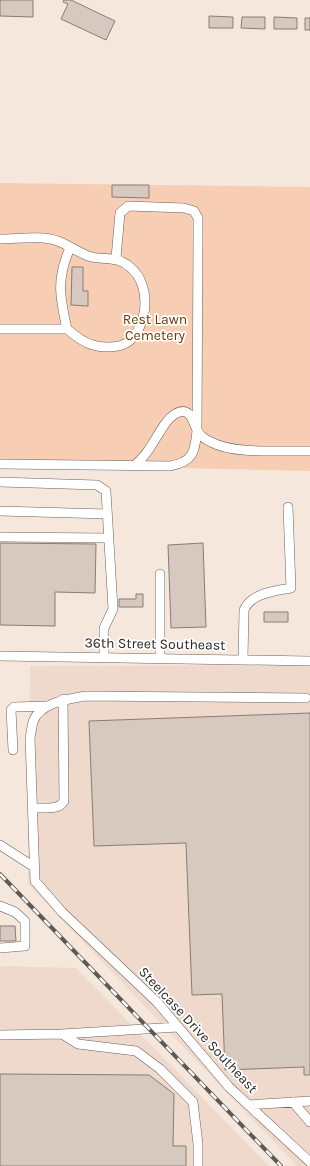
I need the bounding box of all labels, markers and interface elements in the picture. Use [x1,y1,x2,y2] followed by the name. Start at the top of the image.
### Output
[123,311,187,344] park label: Rest Lawn Cemetery
[84,634,226,654] street label: 36th Street Southeast
[135,963,261,1097] street label: Steelcase Drive Southeast

